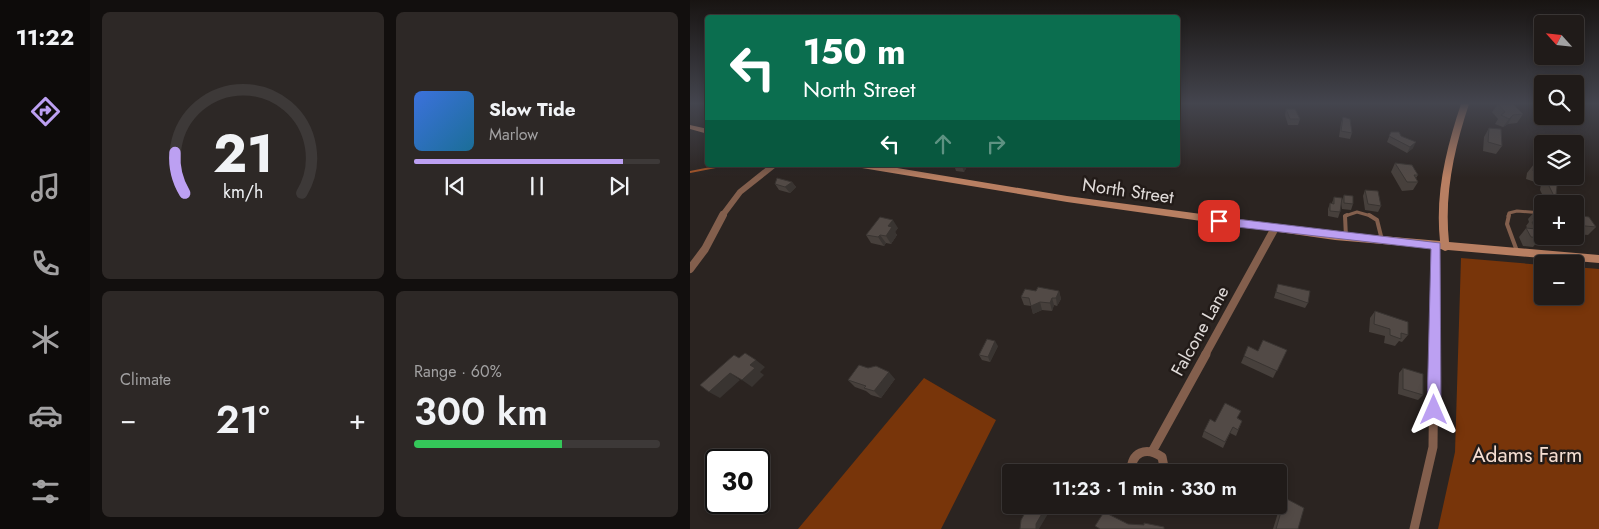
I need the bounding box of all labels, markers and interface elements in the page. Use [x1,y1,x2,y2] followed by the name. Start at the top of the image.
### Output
[1534,15,1584,65] north arrow
[1534,15,1584,305] map controls
[16,21,74,53] text: 11:22
[803,27,906,77] text: 150 m
[720,35,785,100] icon: left
[803,73,916,105] text: North Street
[1534,75,1584,125] button: search
[28,94,63,129] icon: directions
[489,96,576,123] text: Slow Tide
[213,116,273,192] text: 21
[489,123,538,146] text: Marlow
[876,130,904,158] icon: left
[929,130,957,158] icon: ahead
[982,130,1010,158] icon: right
[1534,135,1584,185] button: layers
[28,170,63,205] icon: music
[441,172,469,200] icon: previous
[523,172,551,200] icon: pause
[605,172,633,200] icon: next
[1081,172,1176,210] street label: North Street
[223,179,263,205] text: km/h
[1534,195,1584,245] button: +
[1198,200,1240,242] pin
[1205,207,1233,235] icon: arrive
[28,246,63,281] icon: phone
[1534,255,1584,305] button: −
[1165,281,1235,381] street label: Falcone Lane
[28,322,63,357] icon: climate
[414,360,502,383] text: Range · 60%
[120,368,171,391] text: Climate
[1407,383,1459,435] position arrow
[414,384,548,439] text: 300 km
[216,392,269,447] text: 21°
[28,398,63,433] icon: car
[120,399,137,440] text: −
[349,399,366,440] text: +
[1472,440,1582,470] park label: Adams Farm
[705,449,770,514] speed limit sign: 30
[28,474,63,509] icon: filters
[1052,475,1237,502] text: 11:23 · 1 min · 330 m

